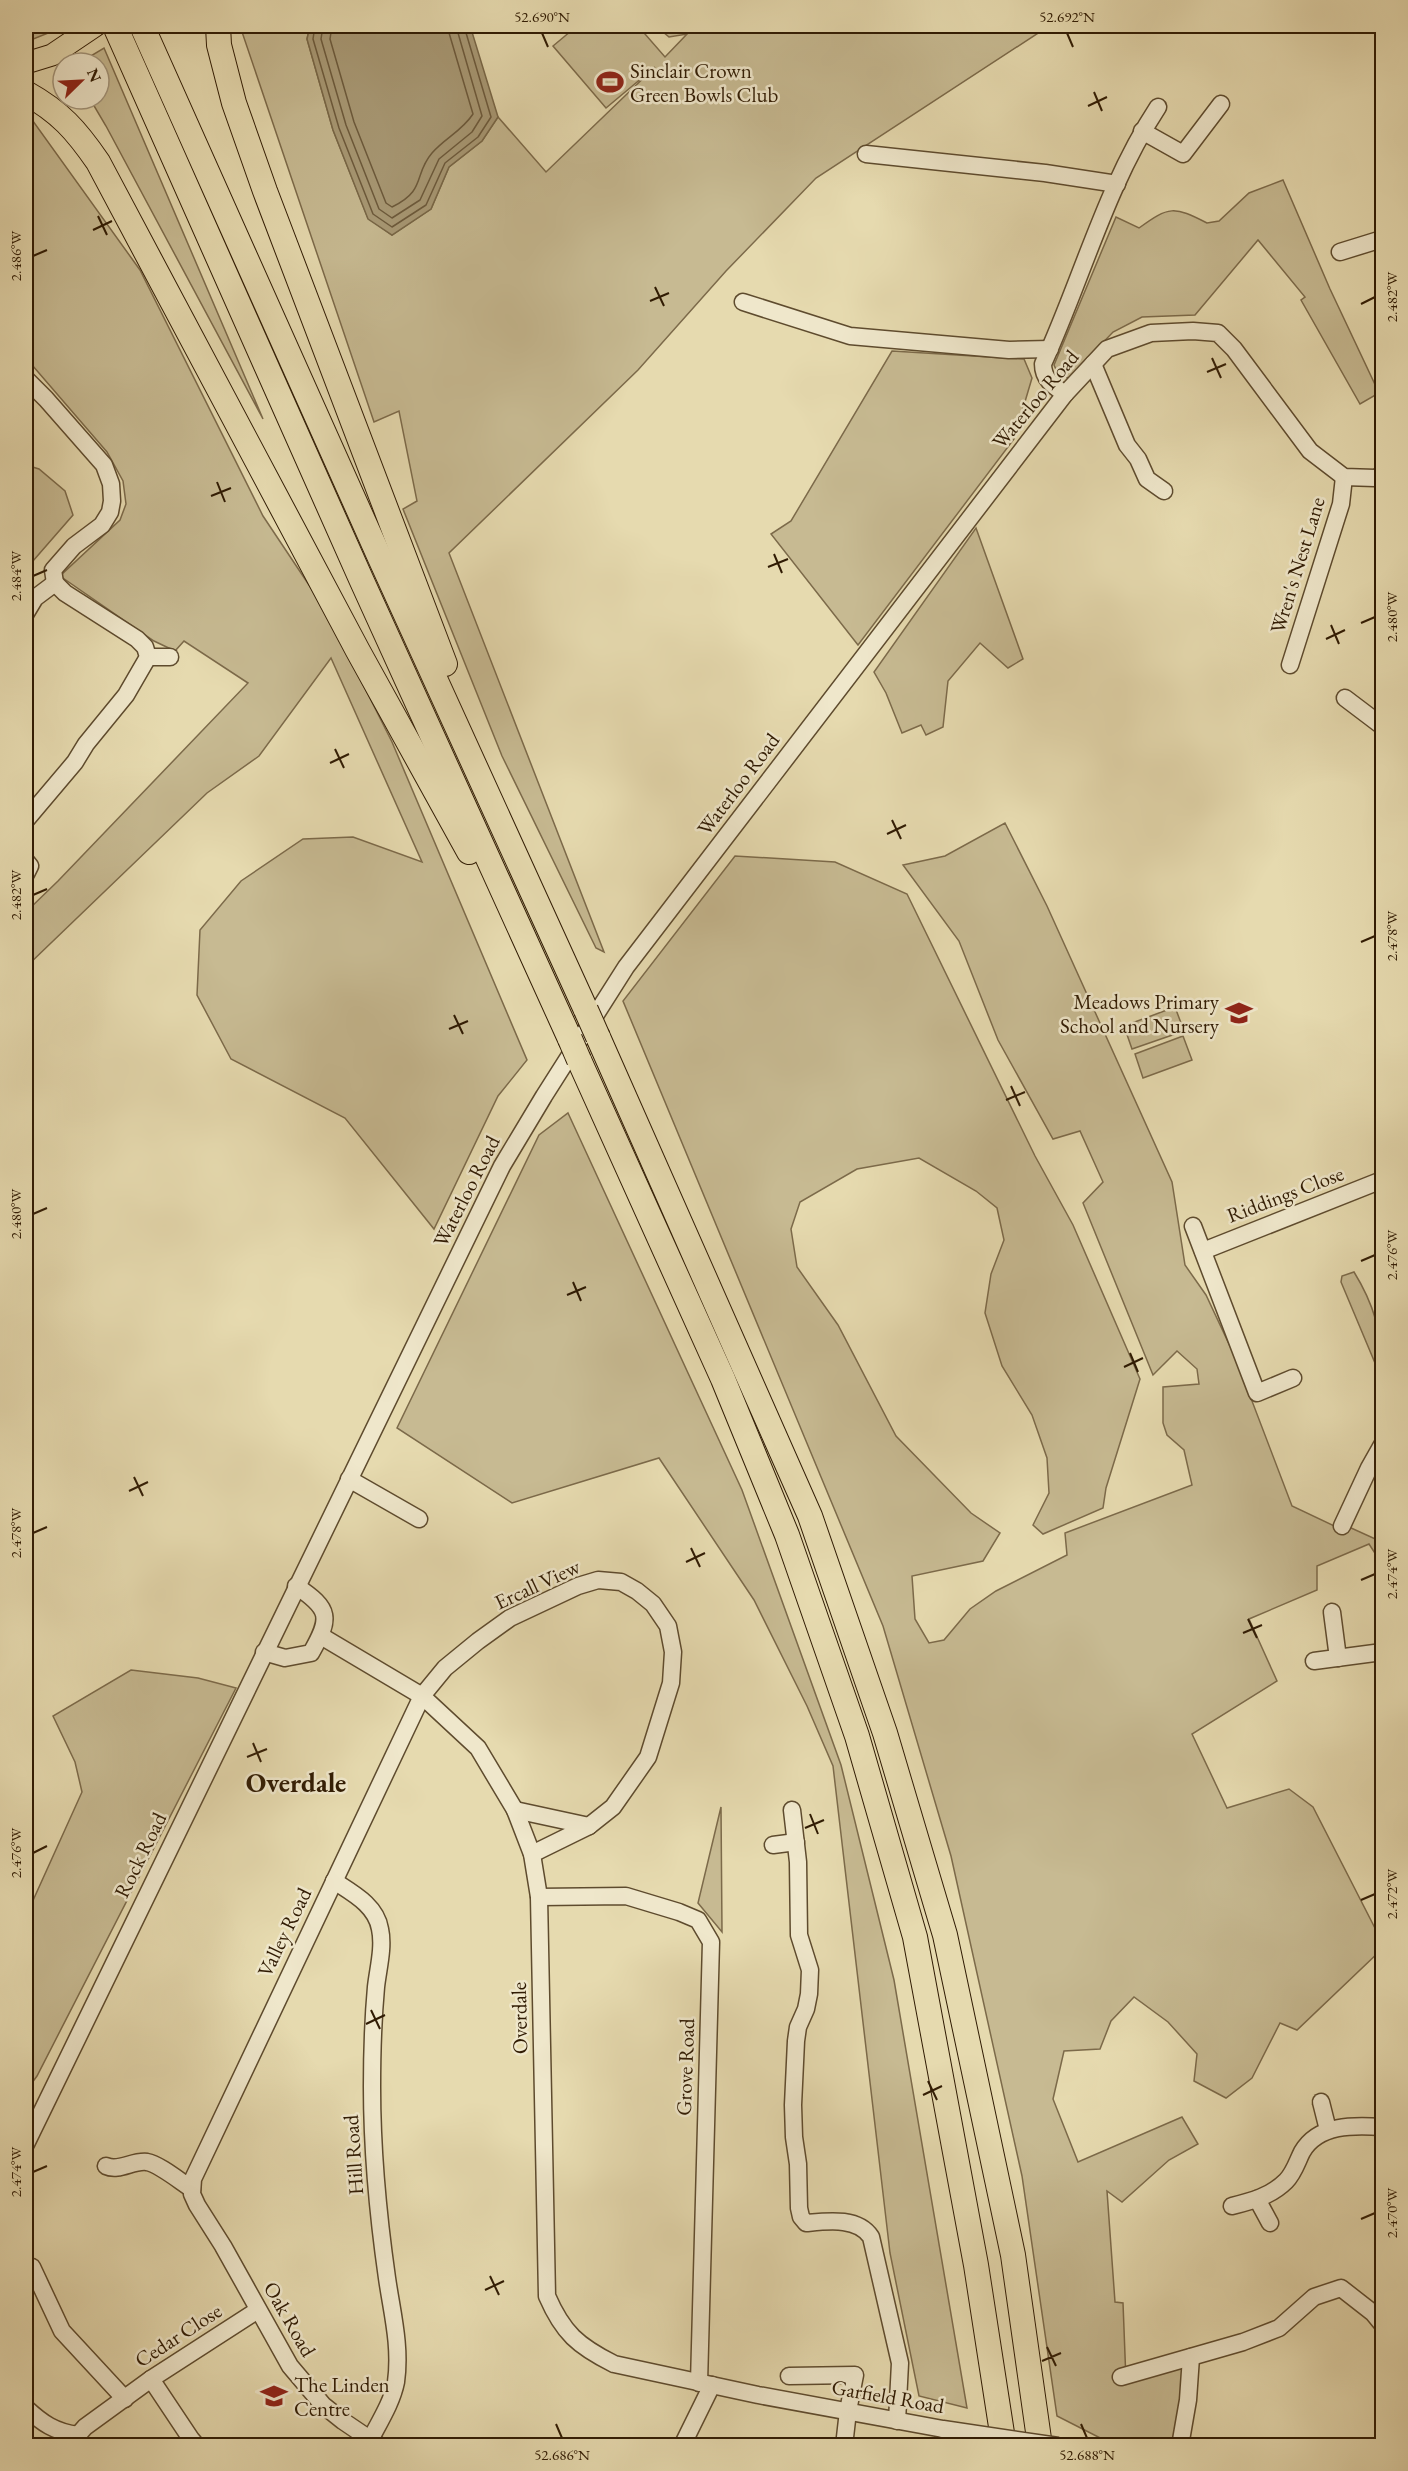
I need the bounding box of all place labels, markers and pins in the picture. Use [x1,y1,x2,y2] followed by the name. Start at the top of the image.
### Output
[630,57,779,108] place label: Sinclair Crown Green Bowls Club
[595,67,625,97] sports icon: Sinclair Crown Green Bowls Club
[1060,988,1220,1039] place label: Meadows Primary School and Nursery
[1224,998,1254,1028] school or university icon: Meadows Primary School and Nursery
[294,2371,390,2422] place label: The Linden Centre
[259,2381,289,2411] school or university icon: The Linden Centre

